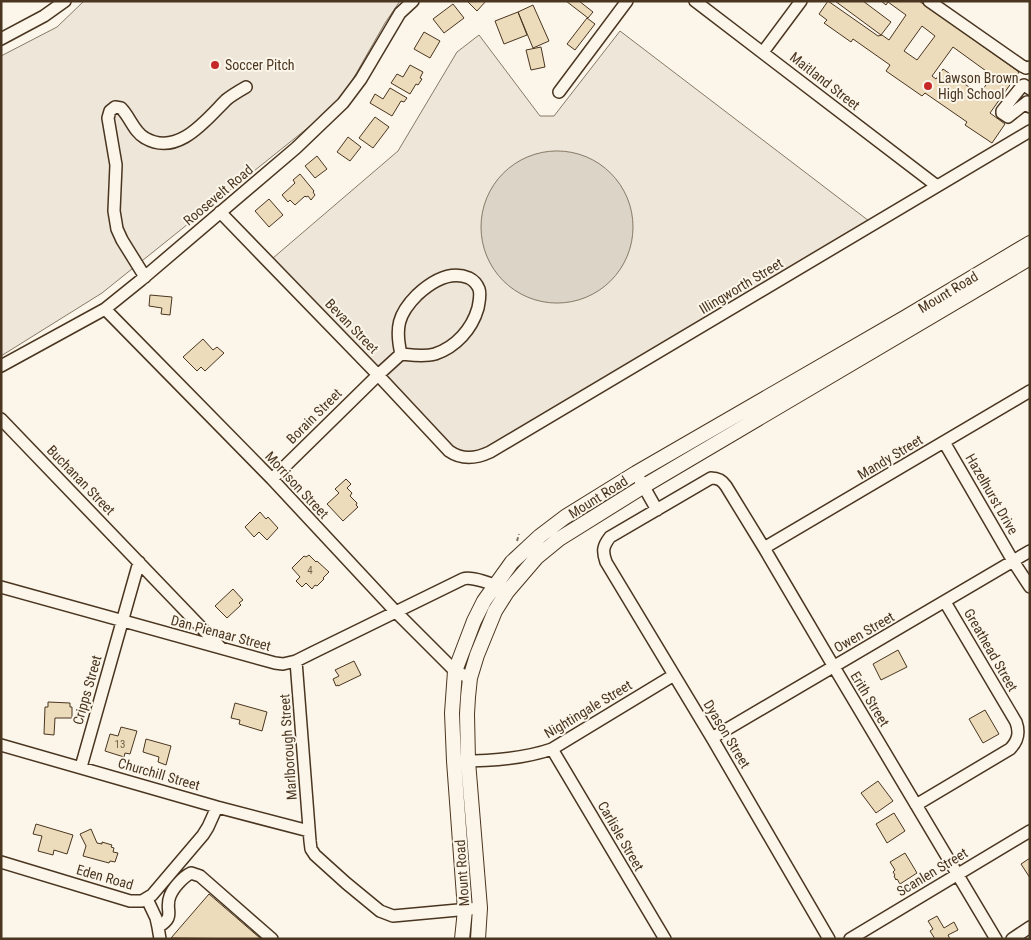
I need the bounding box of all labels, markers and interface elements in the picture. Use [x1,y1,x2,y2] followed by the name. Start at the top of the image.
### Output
[787,49,863,113] street label: Maitland Street
[225,57,295,73] place label: Soccer Pitch
[209,59,221,71] marker: Soccer Pitch
[938,70,1019,102] place label: Lawson Brown High School
[922,80,934,92] marker: Lawson Brown High School
[180,161,256,229] street label: Roosevelt Road
[696,255,786,317] street label: Illingworth Street
[915,268,981,316] street label: Mount Road
[322,295,382,357] street label: Bevan Street
[283,385,345,447] street label: Borain Street
[855,431,925,483] street label: Mandy Street
[44,442,118,518] street label: Buchanan Street
[262,448,332,522] street label: Morrison Street
[962,451,1022,538] street label: Hazelhurst Drive
[566,473,630,521] street label: Mount Road
[307,564,313,577] house number: 4
[961,606,1021,694] street label: Greathead Street
[831,608,897,656] street label: Owen Street
[169,612,273,654] street label: Dan Pienaar Street
[69,653,105,727] street label: Cripps Street
[847,669,893,729] street label: Erith Street
[541,677,635,741] street label: Nightingale Street
[276,693,300,801] street label: Marlborough Street
[700,697,754,771] street label: Dyason Street
[115,738,125,751] house number: 13
[116,755,202,793] street label: Churchill Street
[595,798,647,874] street label: Carlisle Street
[452,839,472,907] street label: Mount Road
[894,845,970,899] street label: Scanlen Street
[75,861,135,893] street label: Eden Road

